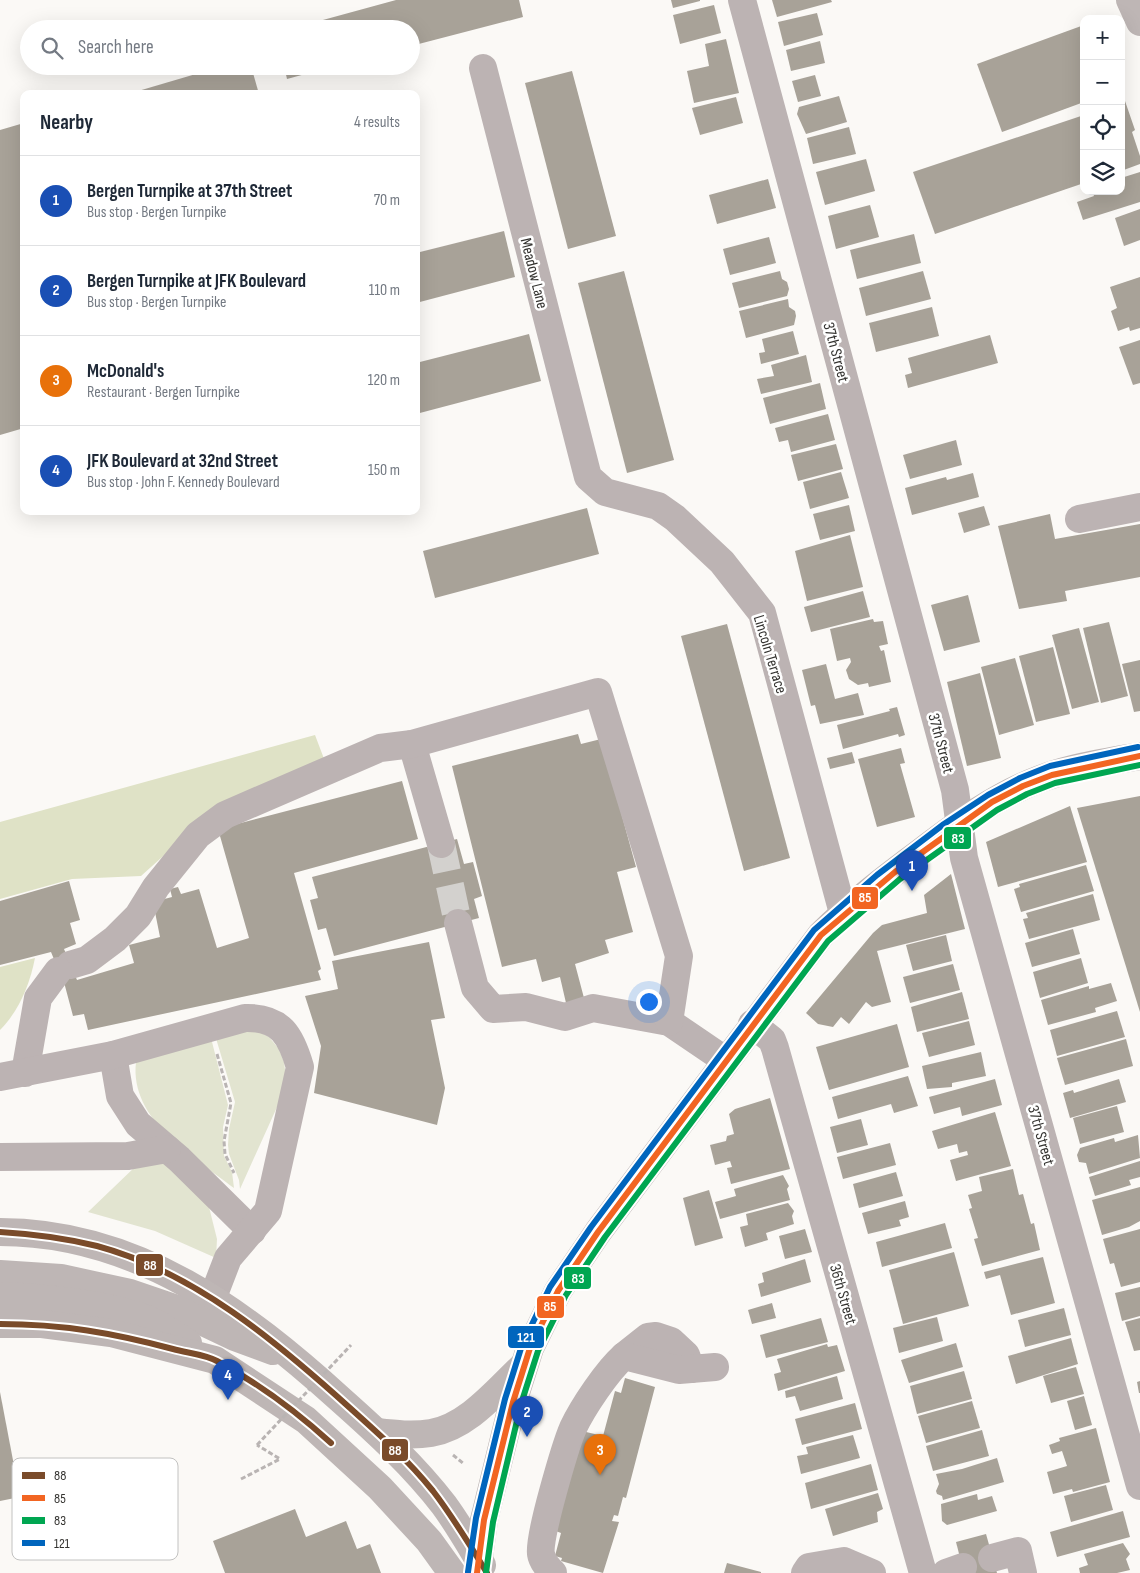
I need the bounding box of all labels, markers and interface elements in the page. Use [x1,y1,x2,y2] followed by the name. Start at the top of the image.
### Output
[1080,15,1125,195] map controls
[1080,15,1125,60] button: +
[20,20,420,75] search box
[38,34,66,62] icon: search
[78,36,154,59] text: Search here
[1080,60,1125,105] button: −
[1080,105,1125,150] button: locate
[40,110,93,135] text: Nearby
[354,113,400,132] text: 4 results
[1080,150,1125,195] button: layers
[87,180,292,203] text: Bergen Turnpike at 37th Street
[53,191,59,210] text: 1
[374,191,400,210] text: 70 m
[87,203,226,222] text: Bus stop · Bergen Turnpike
[516,236,551,311] street label: Meadow Lane
[87,270,306,293] text: Bergen Turnpike at JFK Boulevard
[52,281,60,300] text: 2
[369,281,400,300] text: 110 m
[87,293,226,312] text: Bus stop · Bergen Turnpike
[818,320,853,385] street label: 37th Street
[87,360,164,383] text: McDonald's
[52,371,60,390] text: 3
[368,371,400,390] text: 120 m
[87,383,240,402] text: Restaurant · Bergen Turnpike
[87,450,278,473] text: JFK Boulevard at 32nd Street
[52,461,60,480] text: 4
[368,461,400,480] text: 150 m
[87,473,280,492] text: Bus stop · John F. Kennedy Boulevard
[749,613,790,696] street label: Lincoln Terrace
[923,711,958,776] street label: 37th Street
[943,826,972,850] line badge: 83
[952,830,964,847] text: 83
[896,850,928,891] pin: 1
[851,886,879,910] line badge: 85
[859,889,871,906] text: 85
[636,989,662,1015] your location
[1023,1103,1058,1168] street label: 37th Street
[135,1253,164,1277] line badge: 88
[143,1257,157,1274] text: 88
[825,1262,860,1327] street label: 36th Street
[563,1266,592,1290] line badge: 83
[572,1270,584,1287] text: 83
[536,1295,565,1319] line badge: 85
[544,1298,556,1315] text: 85
[507,1325,545,1349] line badge: 121
[517,1329,535,1346] text: 121
[212,1359,244,1400] pin: 4
[511,1396,543,1437] pin: 2
[584,1434,616,1475] pin: 3
[381,1438,409,1462] line badge: 88
[388,1442,402,1459] text: 88
[12,1458,178,1560] legend
[54,1467,66,1484] text: 88
[54,1490,66,1507] text: 85
[54,1512,66,1529] text: 83
[54,1535,70,1552] text: 121

